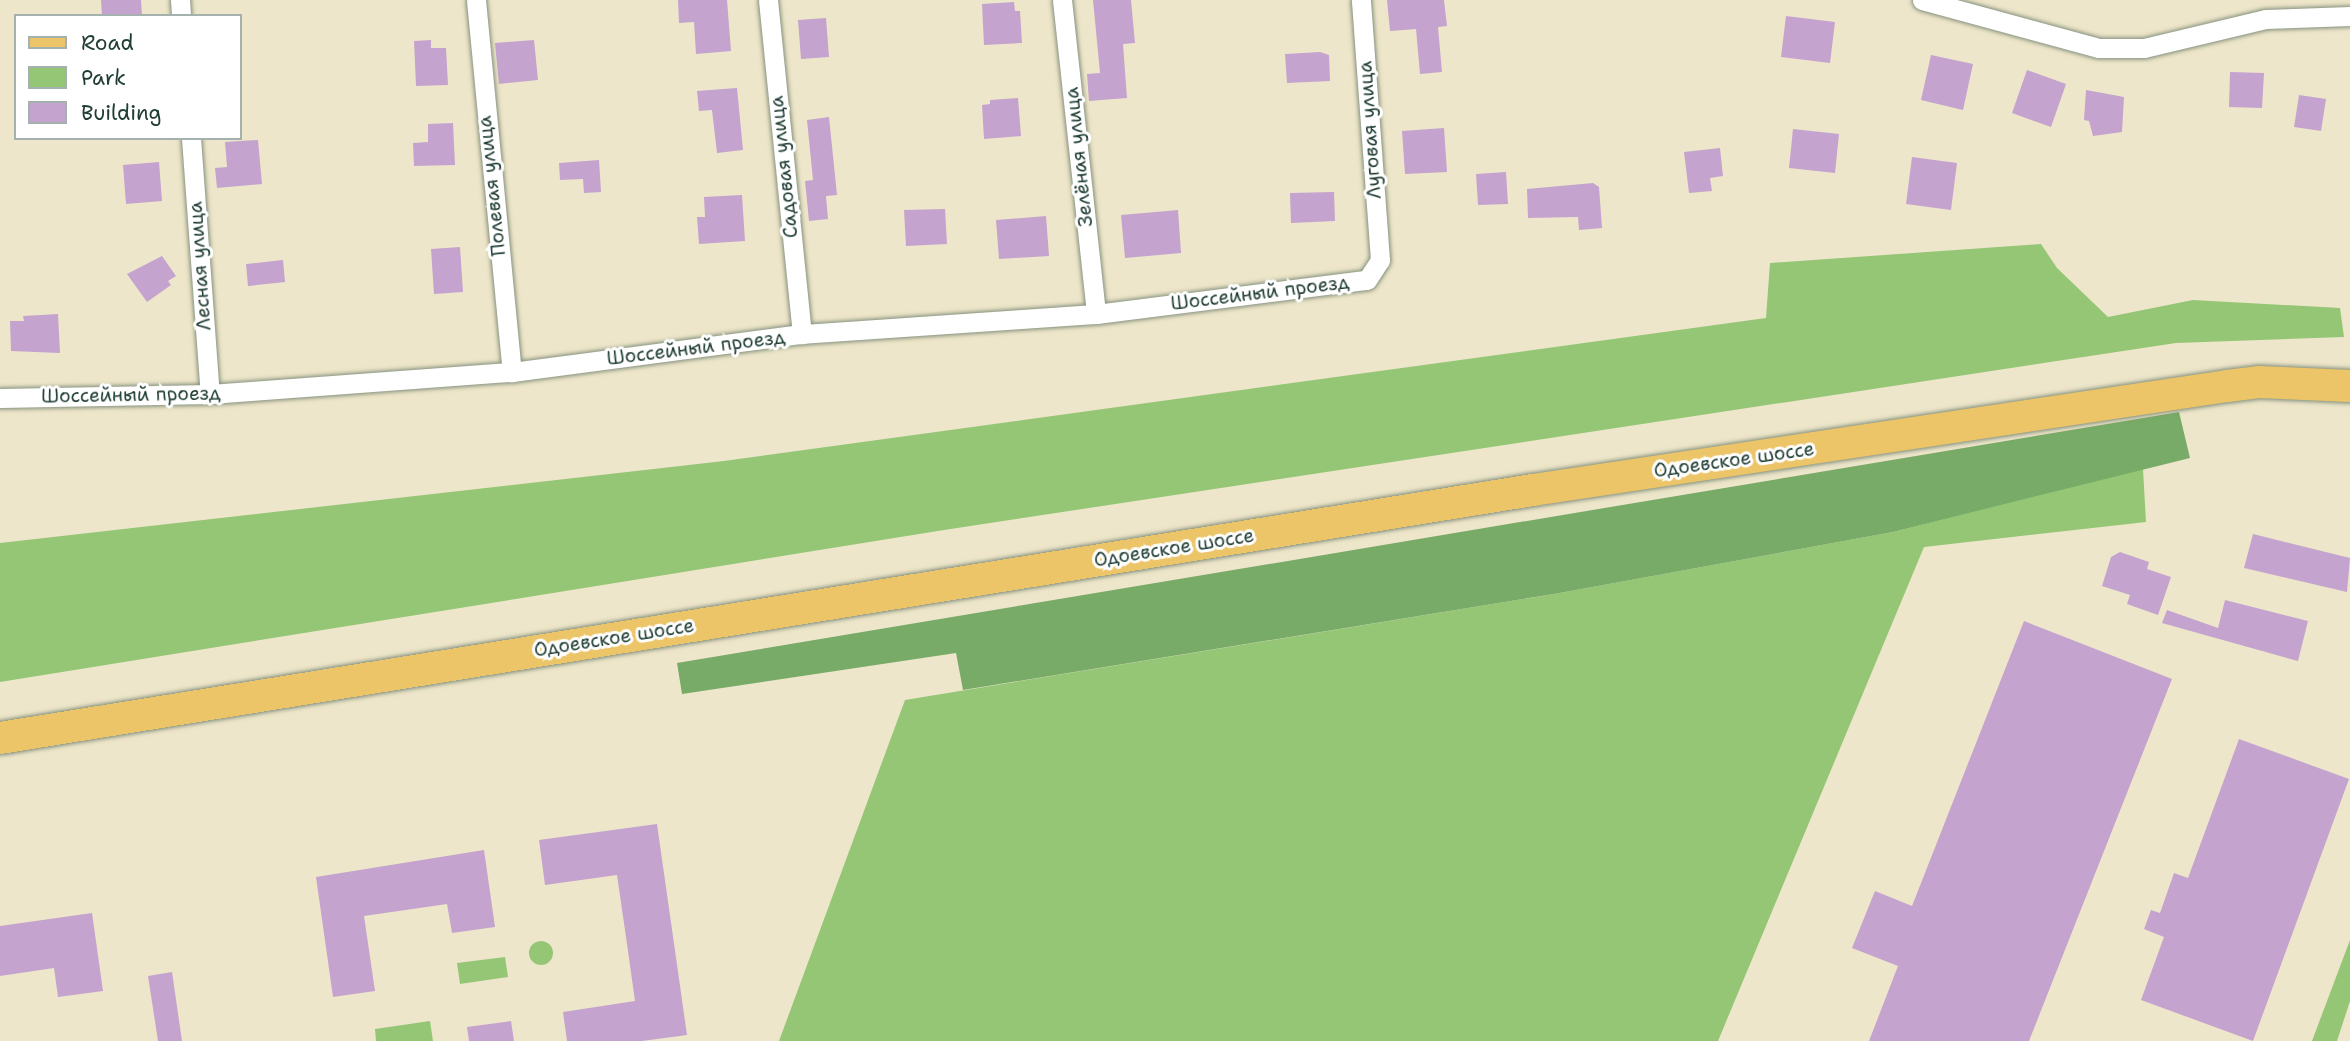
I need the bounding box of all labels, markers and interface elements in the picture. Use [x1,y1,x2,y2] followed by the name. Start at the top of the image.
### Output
[14,14,242,140] legend
[81,29,134,57] text: Road
[1354,60,1386,200] street label: Луговая улица
[81,64,126,92] text: Park
[1060,86,1098,228] street label: Зелёная улица
[765,95,803,239] street label: Садовая улица
[81,99,161,127] text: Building
[473,115,511,257] street label: Полевая улица
[184,201,216,331] street label: Лесная улица
[1169,271,1351,315] street label: Шоссейный проезд
[605,326,787,370] street label: Шоссейный проезд
[41,382,221,408] street label: Шоссейный проезд
[1652,437,1816,483] street label: Одоевское шоссе
[1092,524,1256,572] street label: Одоевское шоссе
[532,614,696,662] street label: Одоевское шоссе

